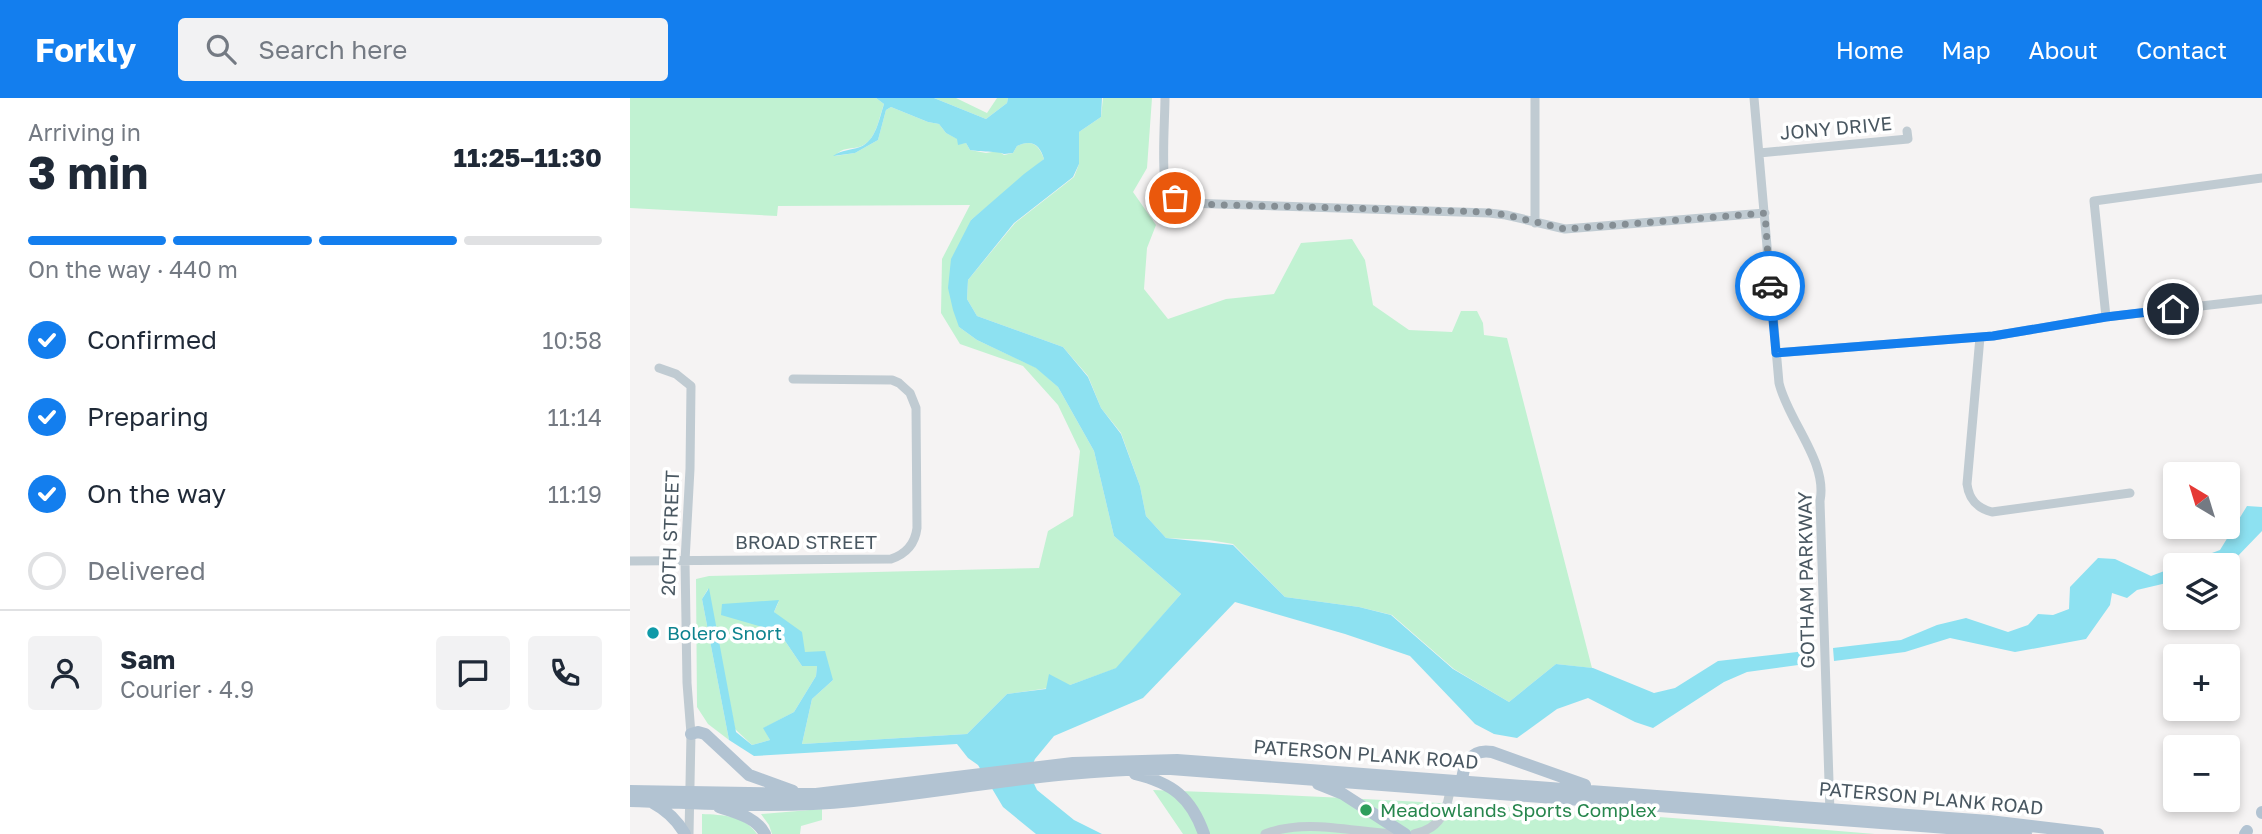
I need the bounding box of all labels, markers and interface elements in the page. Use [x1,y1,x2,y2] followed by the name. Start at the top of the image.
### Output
[178,18,668,81] search box
[35,30,136,69] text: Forkly
[202,30,240,68] icon: search
[258,34,407,65] text: Search here
[1836,35,1904,64] text: Home
[1942,35,1991,64] text: Map
[2029,35,2098,64] text: About
[2136,35,2227,64] text: Contact
[1779,111,1893,144] street label: JONY DRIVE
[28,118,141,146] text: Arriving in
[454,142,602,173] text: 11:25–11:30
[28,144,148,199] text: 3 min
[1145,168,1205,228] pin
[1156,179,1194,217] icon: bag
[1735,251,1805,321] courier
[28,255,238,283] text: On the way · 440 m
[1751,267,1789,305] icon: car
[2143,279,2203,339] pin
[2154,290,2192,328] icon: home
[28,321,66,359] icon: check
[87,324,217,355] text: Confirmed
[542,326,602,354] text: 10:58
[28,398,66,436] icon: check
[87,401,209,432] text: Preparing
[548,403,602,431] text: 11:14
[2163,462,2240,539] north arrow
[2163,462,2240,812] map controls
[656,470,683,596] street label: 20TH STREET
[28,475,66,513] icon: check
[87,478,226,509] text: On the way
[548,480,602,508] text: 11:19
[1792,491,1819,669] street label: GOTHAM PARKWAY
[735,530,877,553] street label: BROAD STREET
[2163,553,2240,630] button: layers
[87,555,206,586] text: Delivered
[667,621,782,644] place label: Bolero Snort
[645,625,661,641] marker: Bolero Snort
[28,636,102,710] button: person
[436,636,510,710] button: chat
[528,636,602,710] button: phone
[120,644,175,675] text: Sam
[2163,644,2240,721] button: +
[120,675,254,703] text: Courier · 4.9
[1253,734,1479,773] street label: PATERSON PLANK ROAD
[2163,735,2240,812] button: −
[1818,776,2044,819] street label: PATERSON PLANK ROAD
[1380,798,1657,821] place label: Meadowlands Sports Complex
[1358,802,1374,818] marker: Meadowlands Sports Complex

